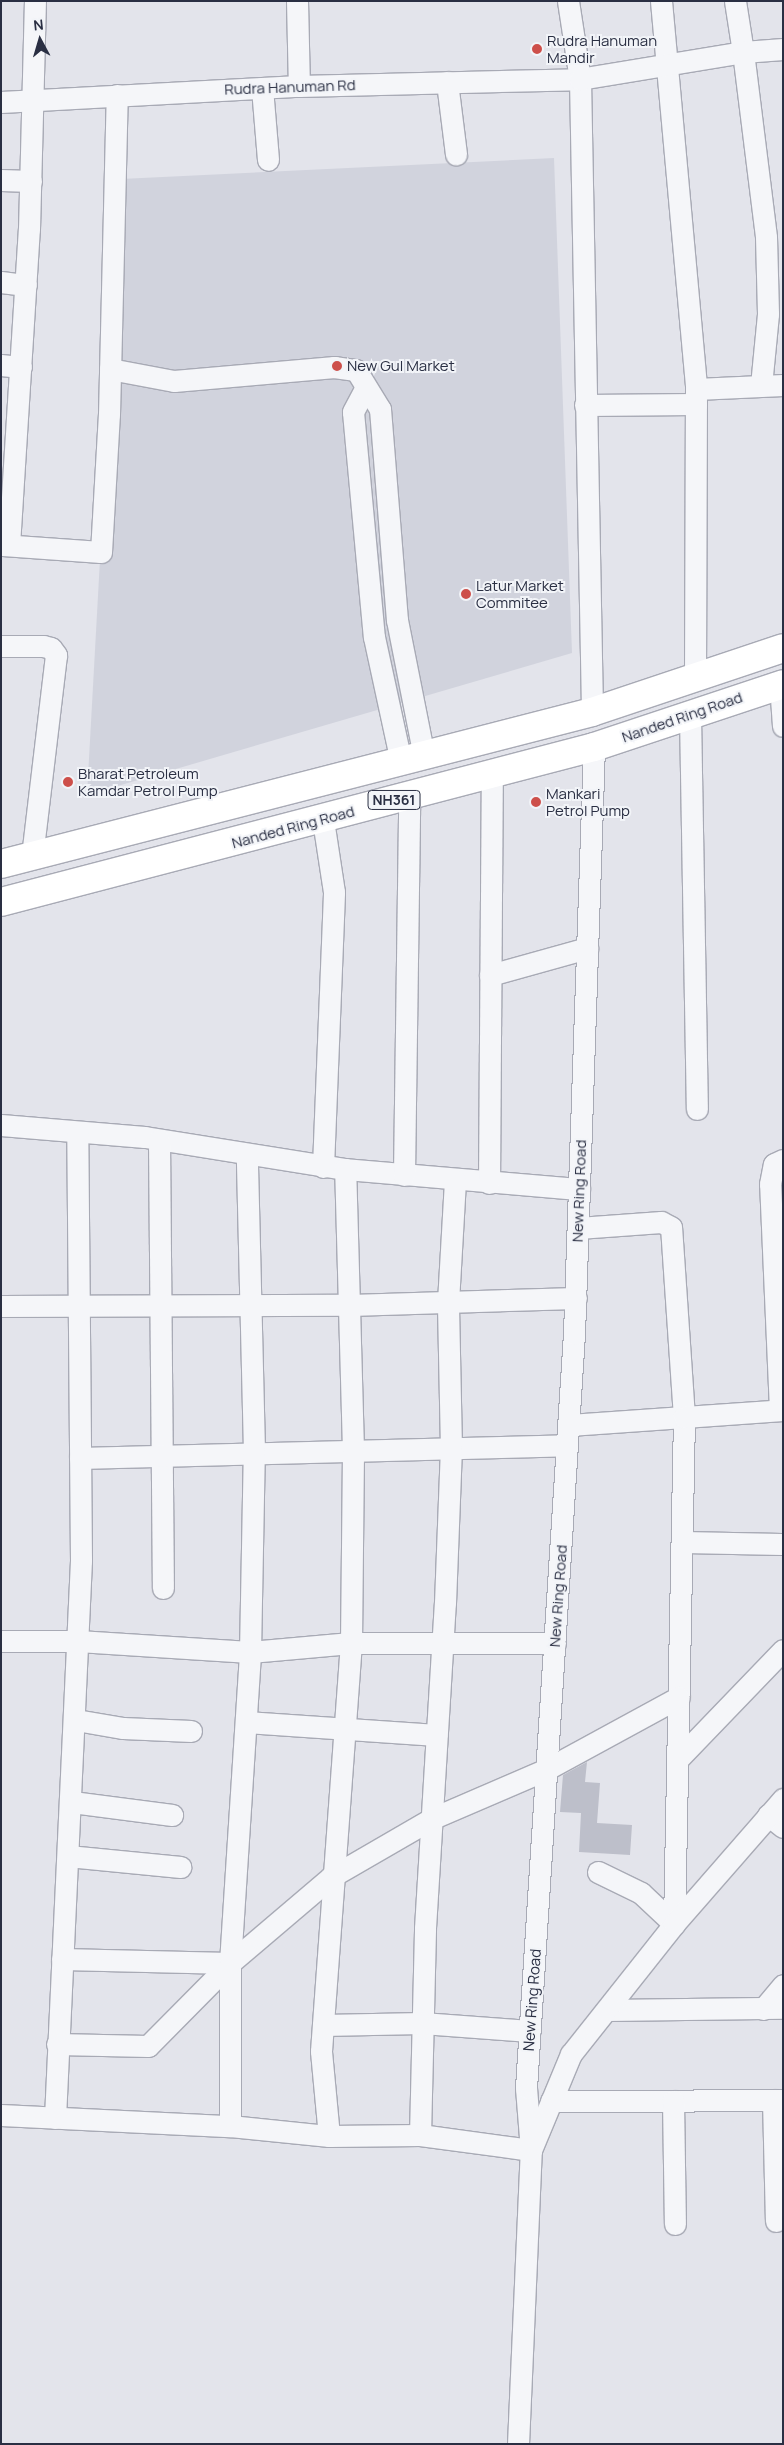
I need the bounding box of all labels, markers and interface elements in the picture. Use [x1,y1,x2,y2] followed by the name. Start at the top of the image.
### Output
[15,15,65,65] north arrow
[32,15,44,35] text: N
[547,31,657,66] place label: Rudra Hanuman Mandir
[531,43,543,55] marker: Rudra Hanuman Mandir
[224,76,356,98] street label: Rudra Hanuman Rd
[347,357,455,375] place label: New Gul Market
[331,360,343,372] marker: New Gul Market
[476,576,564,611] place label: Latur Market Commitee
[460,588,472,600] marker: Latur Market Commitee
[619,688,745,746] street label: Nanded Ring Road
[78,764,218,799] place label: Bharat Petroleum Kamdar Petrol Pump
[62,776,74,788] marker: Bharat Petroleum Kamdar Petrol Pump
[546,784,630,819] place label: Mankari Petrol Pump
[366,788,422,812] road number: NH361
[530,796,542,808] marker: Mankari Petrol Pump
[230,802,356,852] street label: Nanded Ring Road
[568,1139,590,1243] street label: New Ring Road
[545,1544,571,1648] street label: New Ring Road
[519,1948,545,2052] street label: New Ring Road

